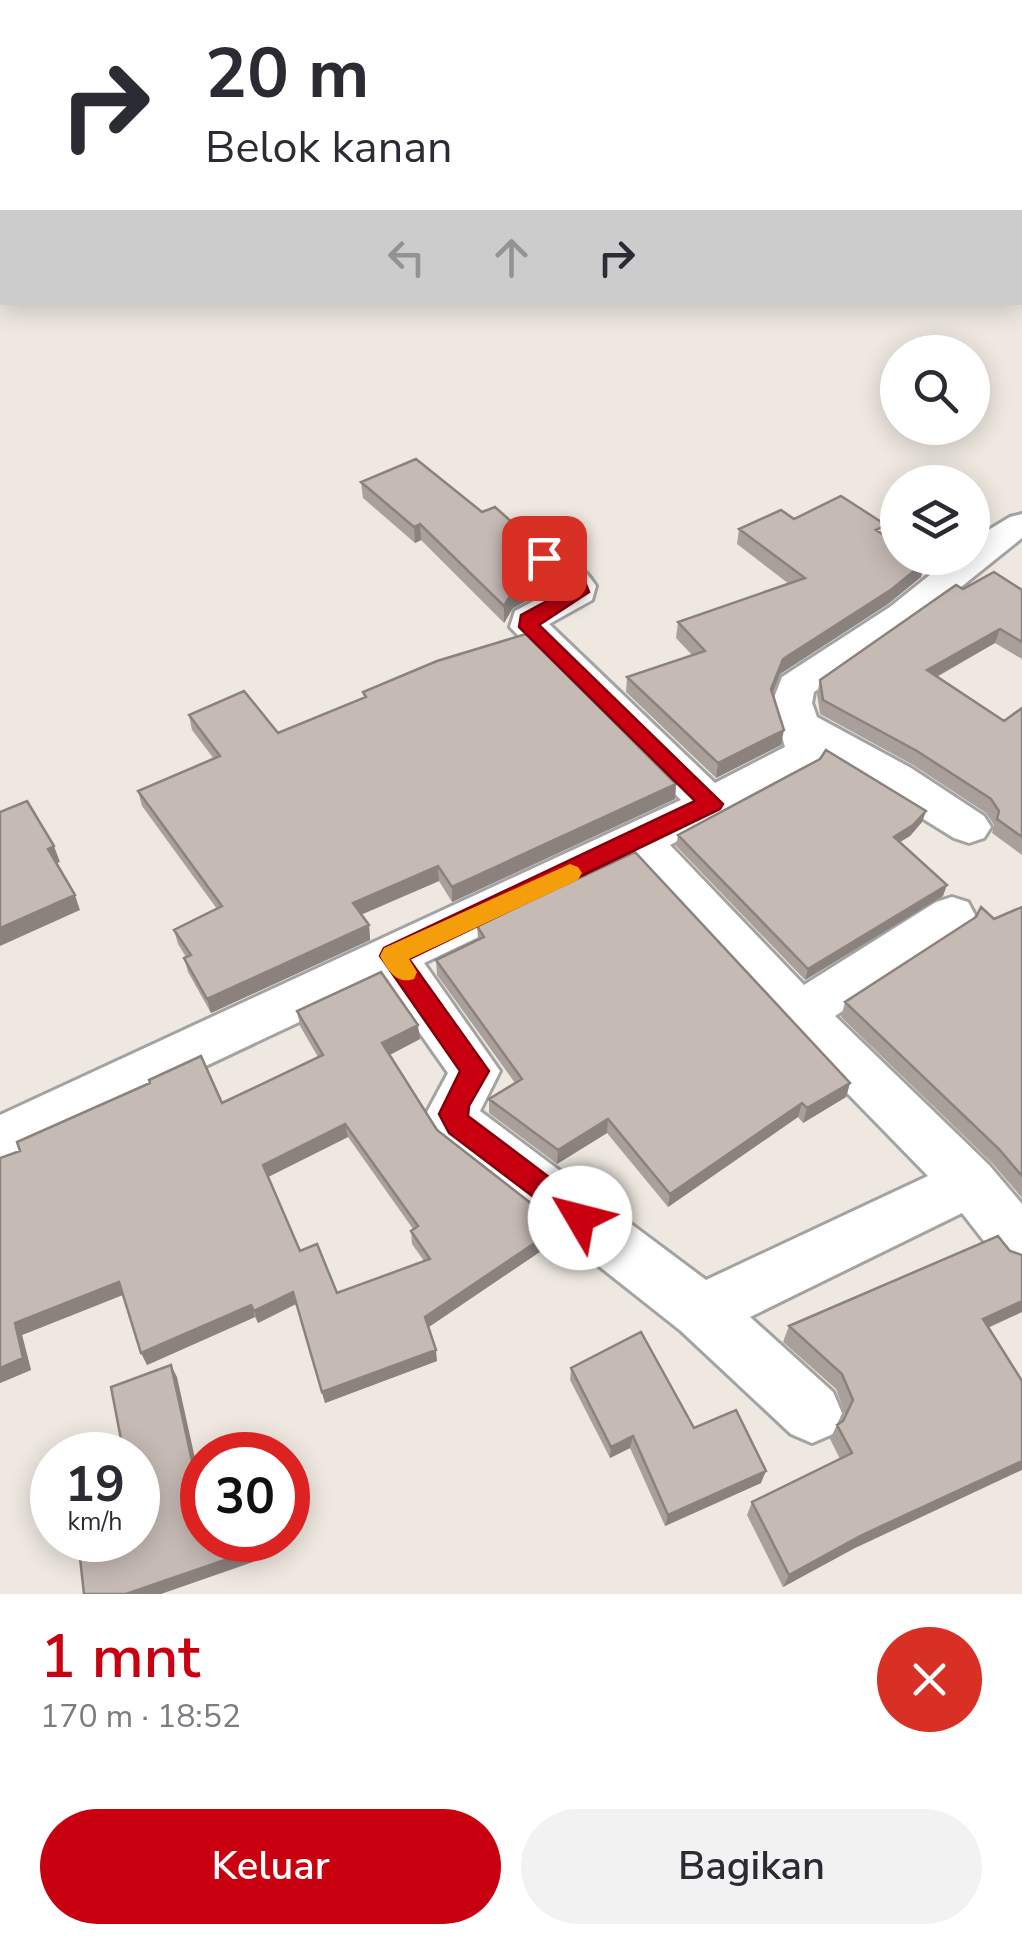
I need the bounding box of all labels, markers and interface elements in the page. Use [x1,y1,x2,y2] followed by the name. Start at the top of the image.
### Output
[205,26,369,122] text: 20 m
[40,40,170,170] icon: right
[205,117,453,178] text: Belok kanan
[379,230,434,285] icon: left
[484,230,539,285] icon: ahead
[589,230,644,285] icon: right
[880,335,990,575] map controls
[880,335,990,445] button: search
[880,465,990,575] button: layers
[502,516,587,601] pin
[517,531,572,586] icon: arrive
[528,1166,632,1270] position arrow
[180,1432,310,1562] speed limit sign: 30
[65,1450,125,1519] text: 19
[67,1505,123,1539] text: km/h
[40,1616,200,1698] text: 1 mnt
[877,1627,982,1732] button: close
[40,1695,241,1738] text: 170 m · 18:52
[40,1809,501,1924] button: Keluar
[521,1809,982,1924] button: Bagikan

